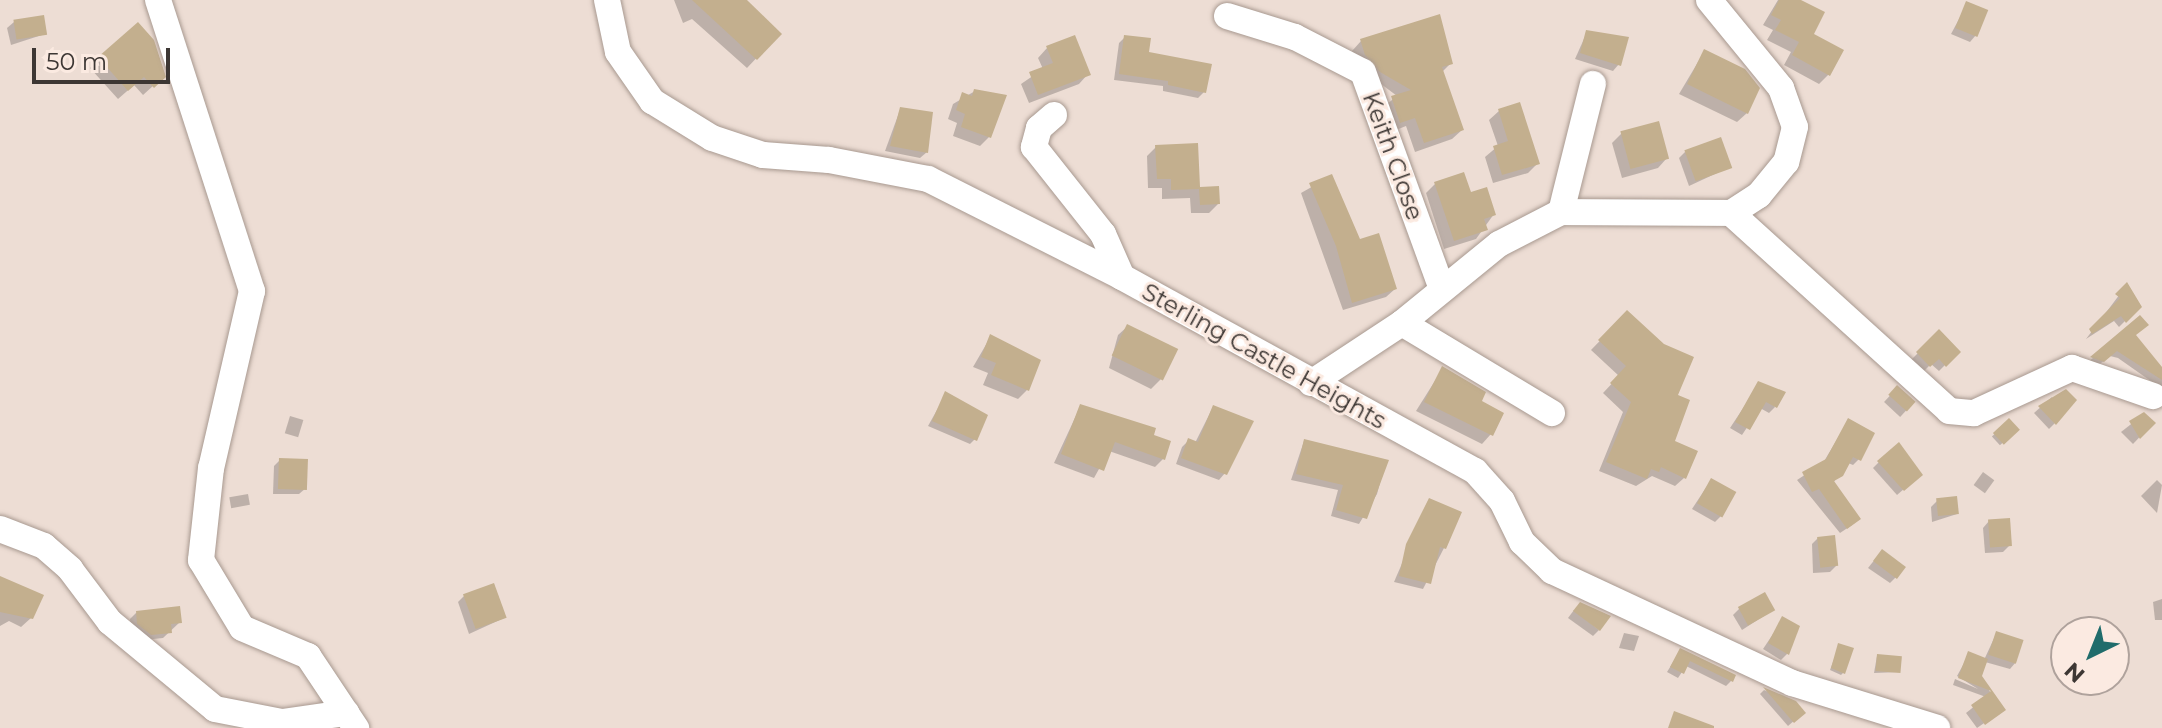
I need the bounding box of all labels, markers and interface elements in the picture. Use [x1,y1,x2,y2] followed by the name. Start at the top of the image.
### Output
[36,32,174,82] scale bar
[46,47,107,76] text: 50 m
[1357,88,1429,224] street label: Keith Close
[1137,277,1391,435] street label: Sterling Castle Heights
[2050,616,2130,696] north arrow
[2059,657,2090,688] text: N

